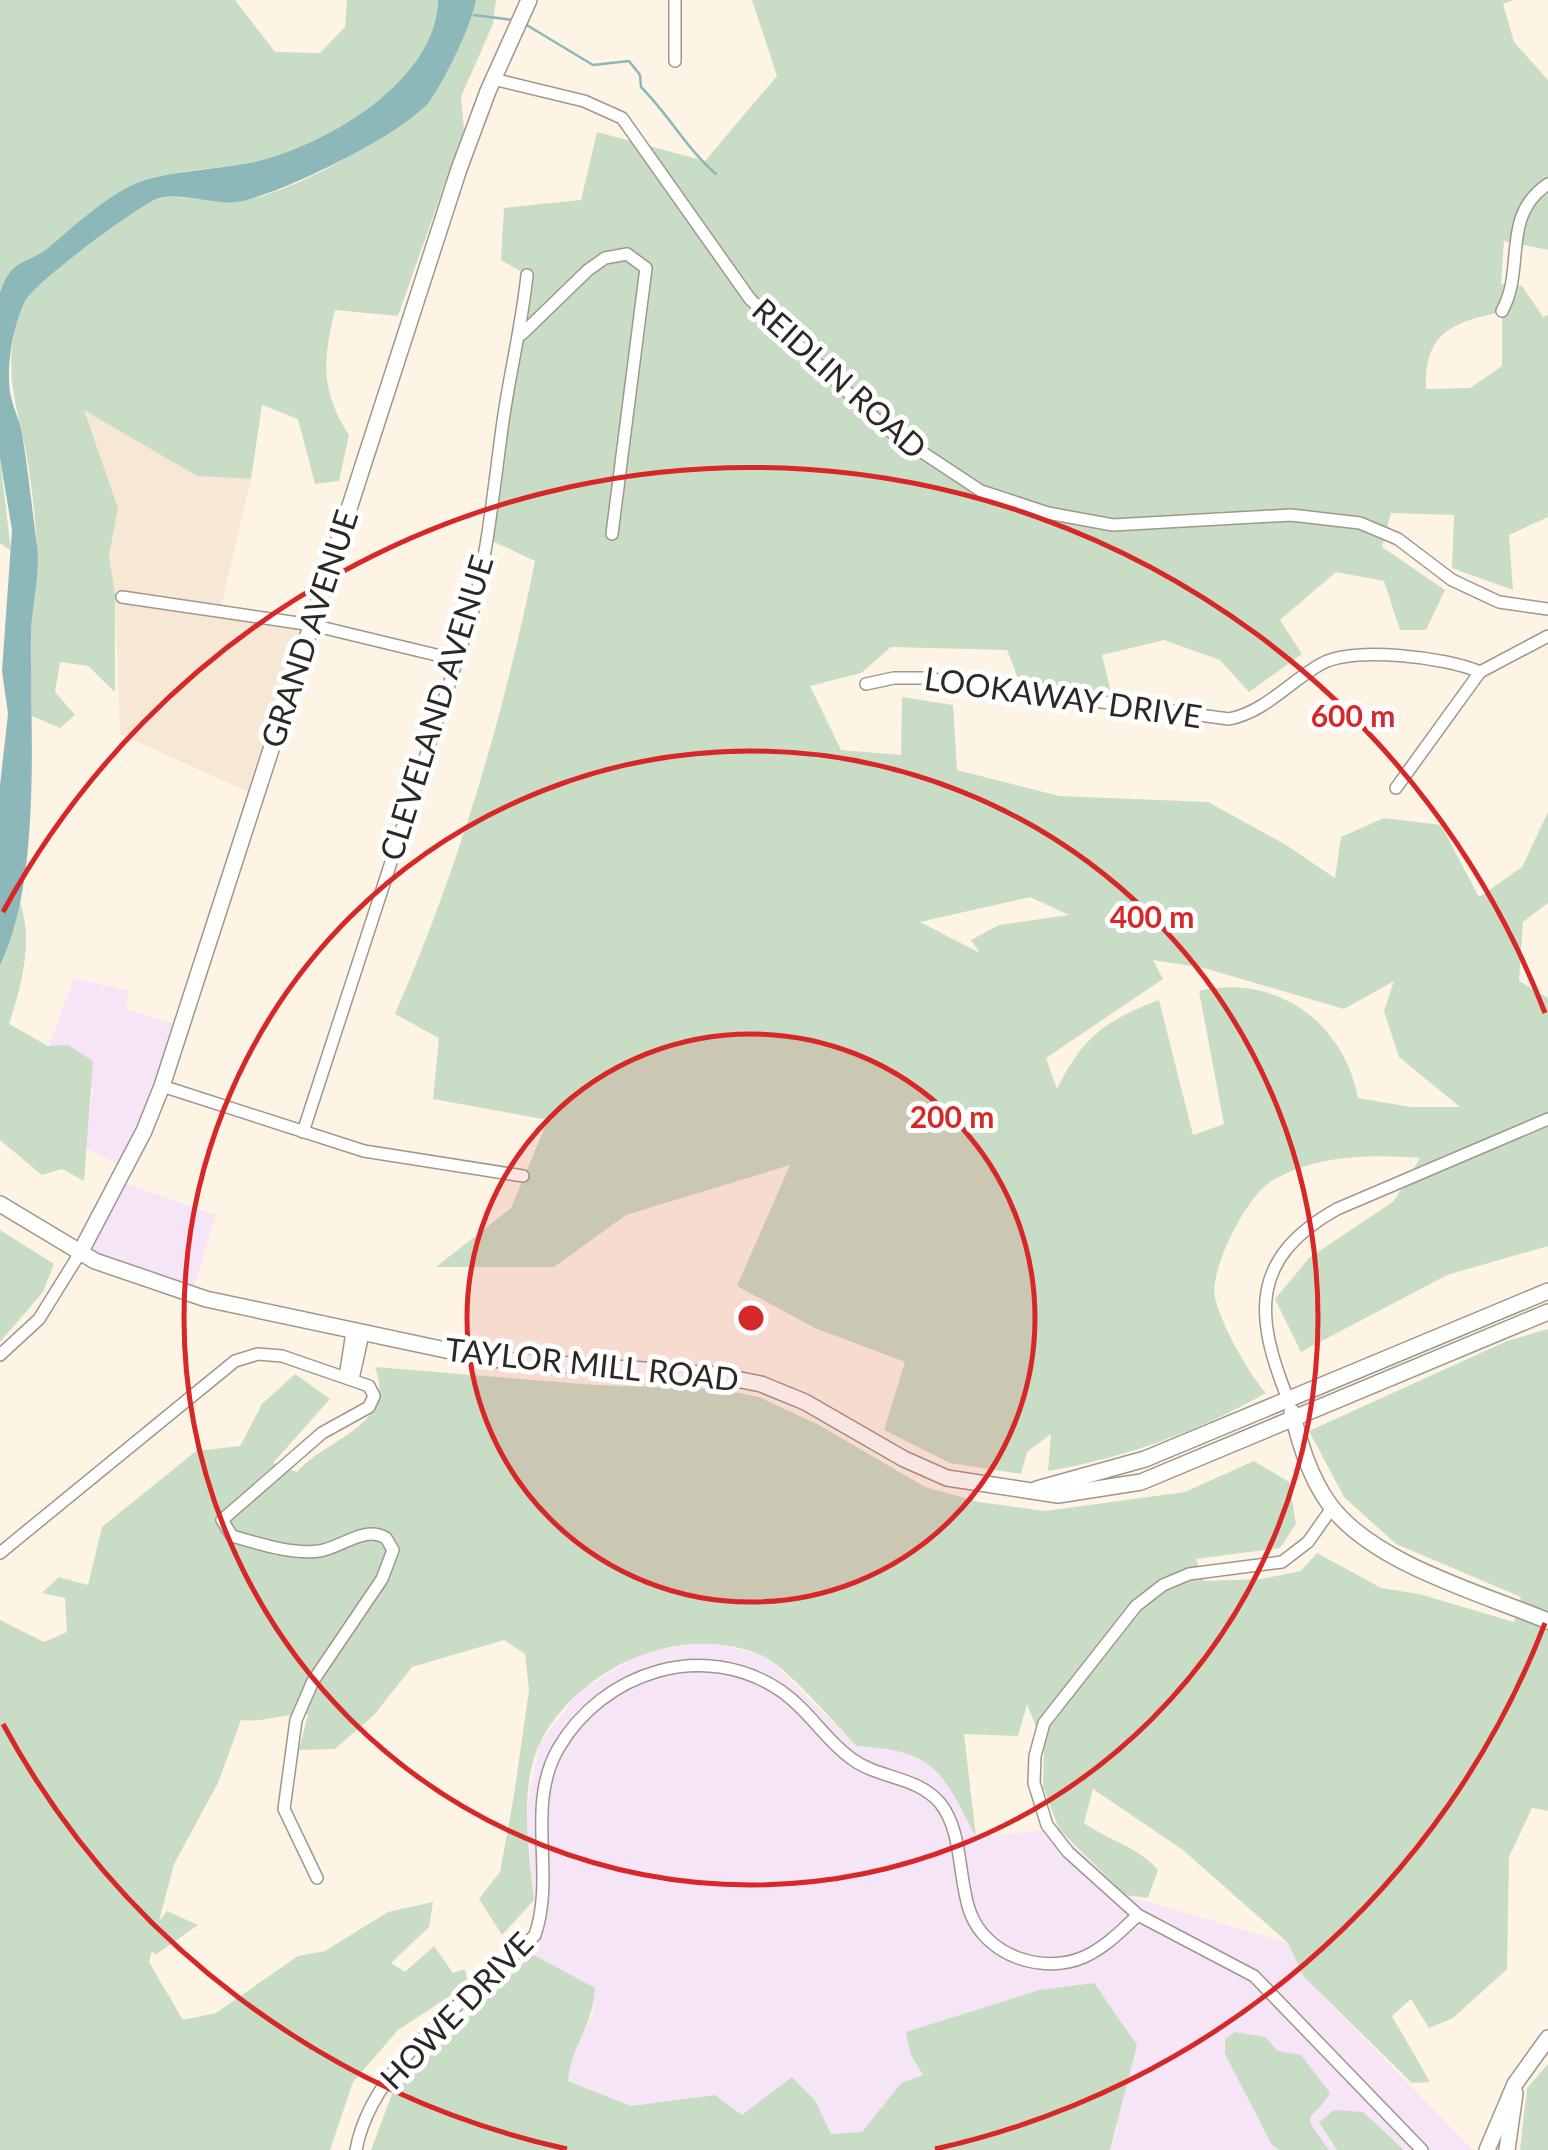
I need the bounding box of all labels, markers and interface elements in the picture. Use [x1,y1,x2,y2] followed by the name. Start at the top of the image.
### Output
[745,290,935,466] street label: REIDLIN ROAD
[252,505,365,752] street label: GRAND AVENUE
[371,550,501,865] street label: CLEVELAND AVENUE
[922,658,1204,735] street label: LOOKAWAY DRIVE
[1311,697,1395,733] text: 600 m
[1110,898,1194,934] text: 400 m
[910,1098,994,1134] text: 200 m
[733,1300,769,1336] centre of rings
[443,1329,741,1398] street label: TAYLOR MILL ROAD
[371,1923,540,2097] street label: HOWE DRIVE

